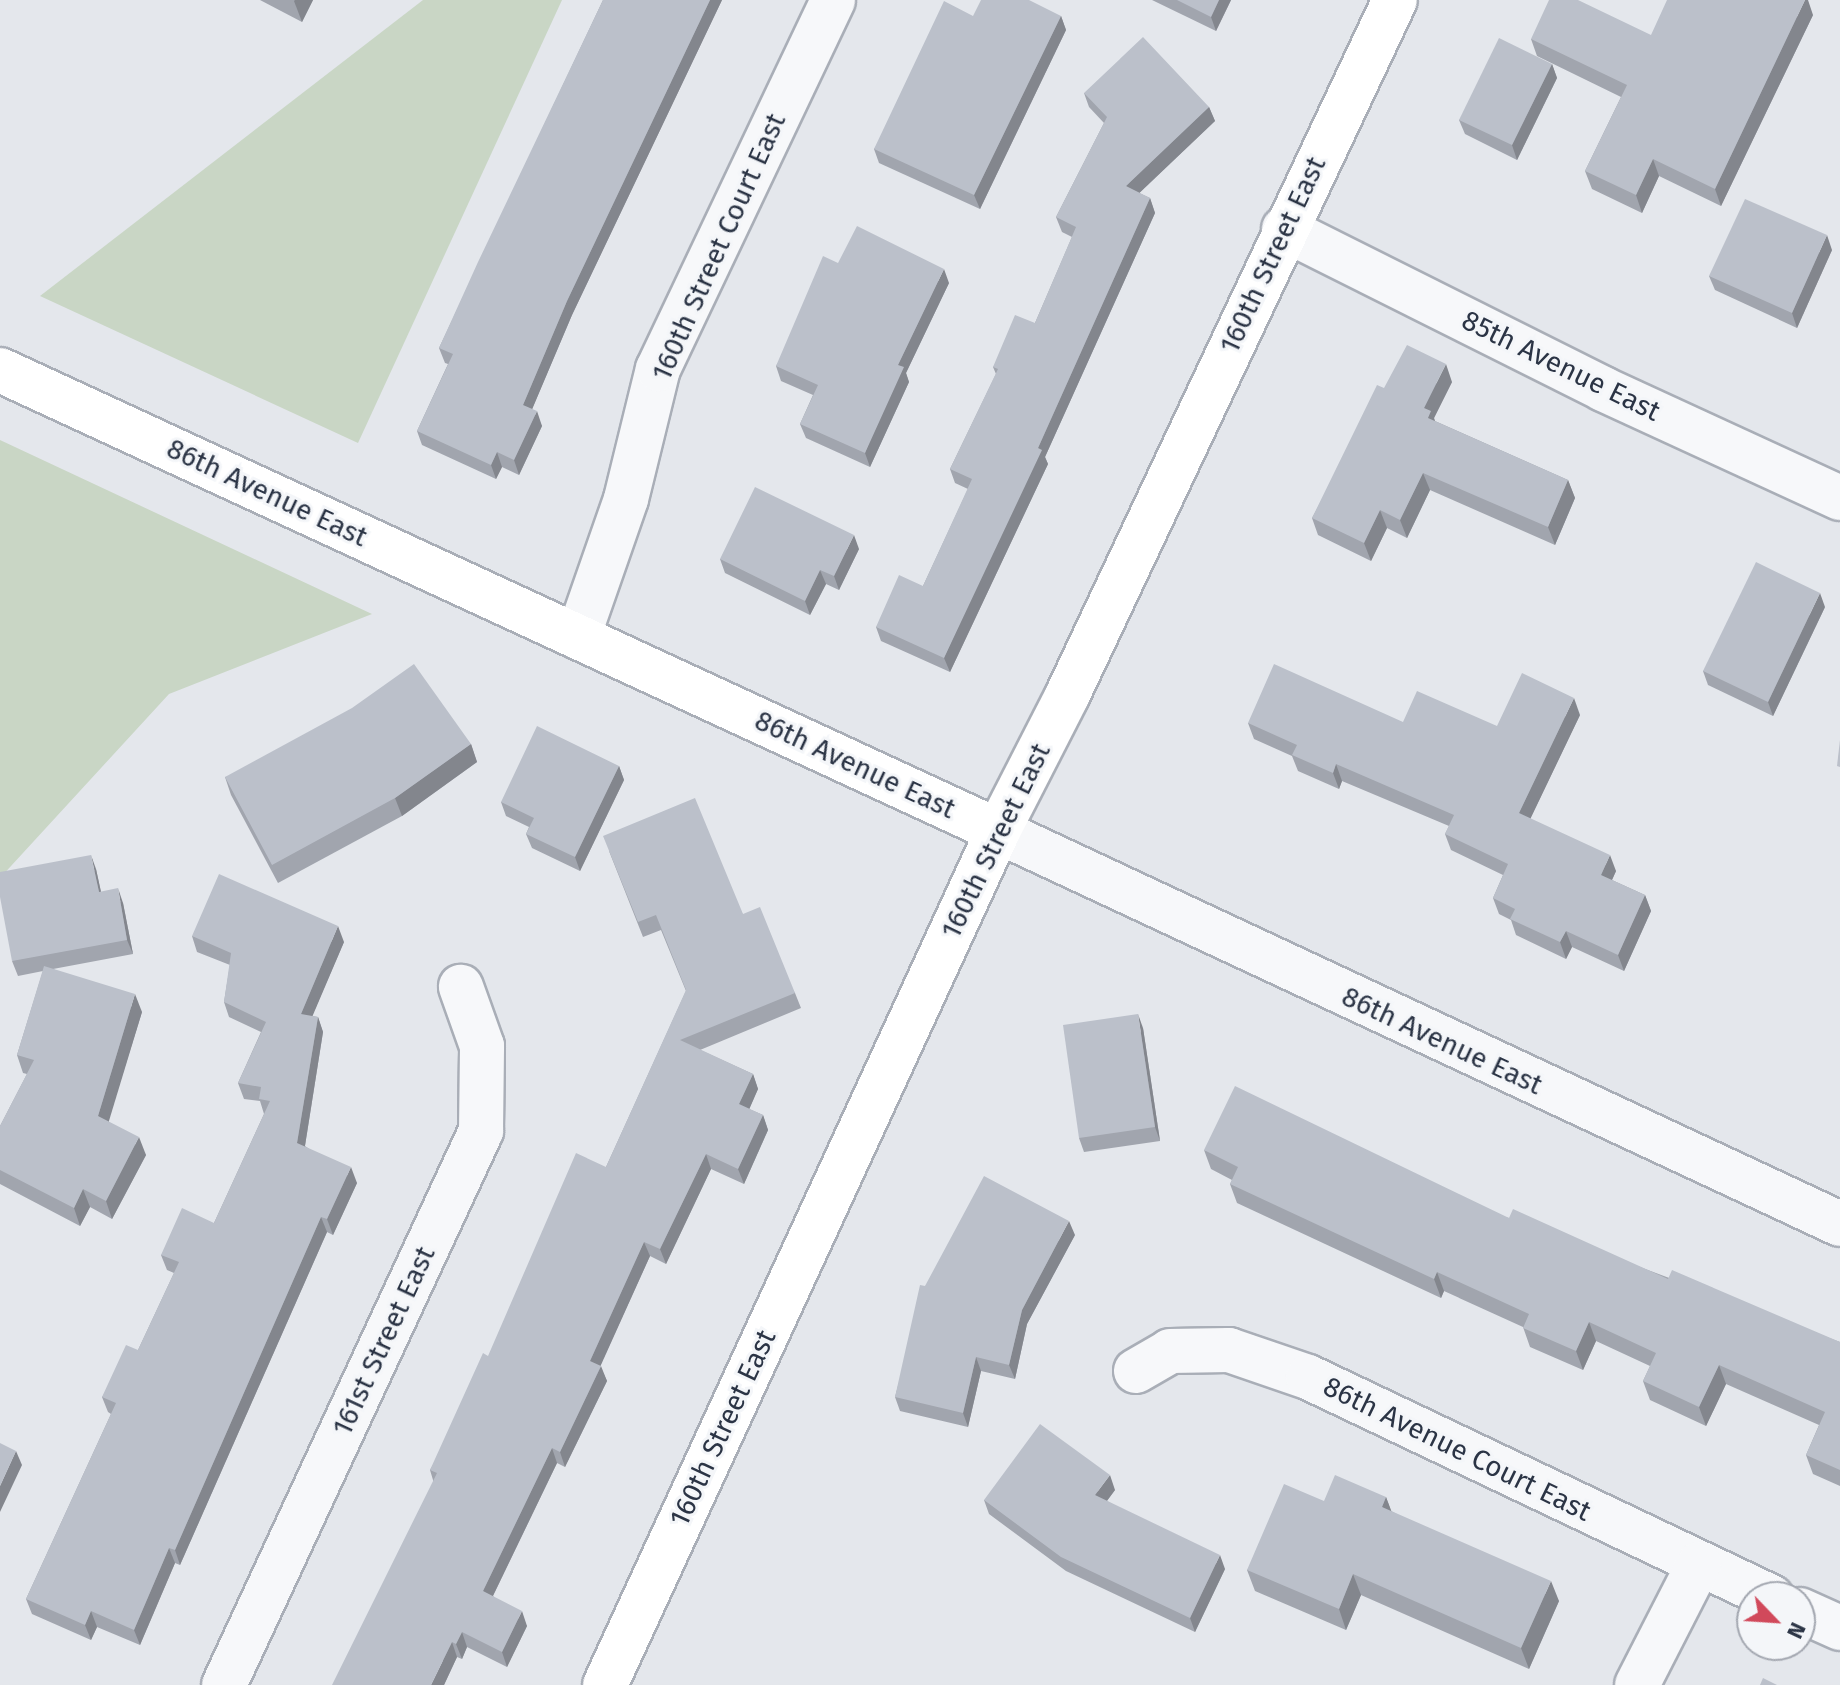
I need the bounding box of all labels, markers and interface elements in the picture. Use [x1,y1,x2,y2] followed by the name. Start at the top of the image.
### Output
[645,108,793,386] street label: 160th Street Court East
[1213,151,1333,359] street label: 160th Street East
[1456,303,1666,429] street label: 85th Avenue East
[161,432,373,554] street label: 86th Avenue East
[749,704,961,826] street label: 86th Avenue East
[934,738,1058,944] street label: 160th Street East
[1336,980,1548,1102] street label: 86th Avenue East
[326,1241,442,1441] street label: 161st Street East
[663,1324,783,1532] street label: 160th Street East
[1318,1370,1596,1528] street label: 86th Avenue Court East
[1736,1581,1816,1661] north arrow
[1781,1618,1812,1643] text: N

